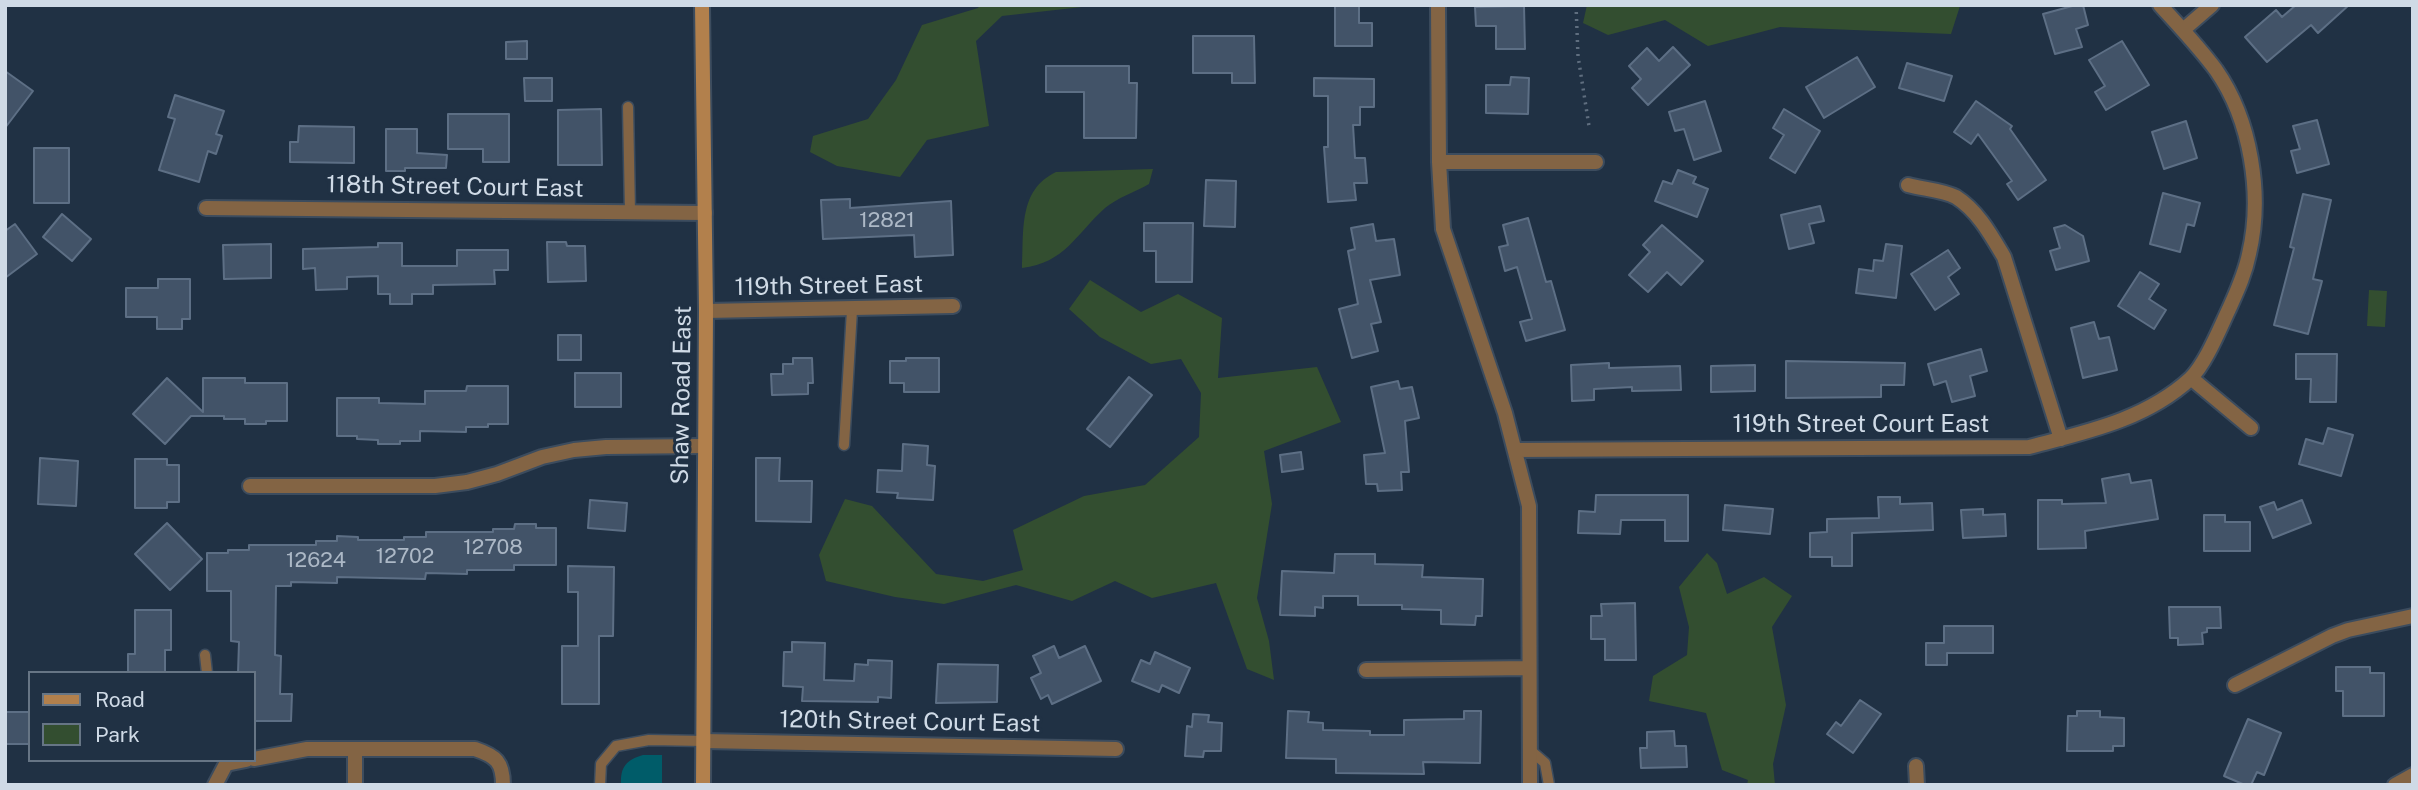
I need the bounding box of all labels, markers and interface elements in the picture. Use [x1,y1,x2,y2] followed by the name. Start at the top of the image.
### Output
[326,170,584,204] street label: 118th Street Court East
[859,208,915,234] house number: 12821
[734,270,924,302] street label: 119th Street East
[666,305,698,485] street label: Shaw Road East
[1733,411,1989,439] street label: 119th Street Court East
[463,535,523,561] house number: 12708
[376,544,434,570] house number: 12702
[286,548,346,574] house number: 12624
[28,671,256,762] legend
[95,687,145,712] text: Road
[779,705,1041,739] street label: 120th Street Court East
[95,722,140,747] text: Park

